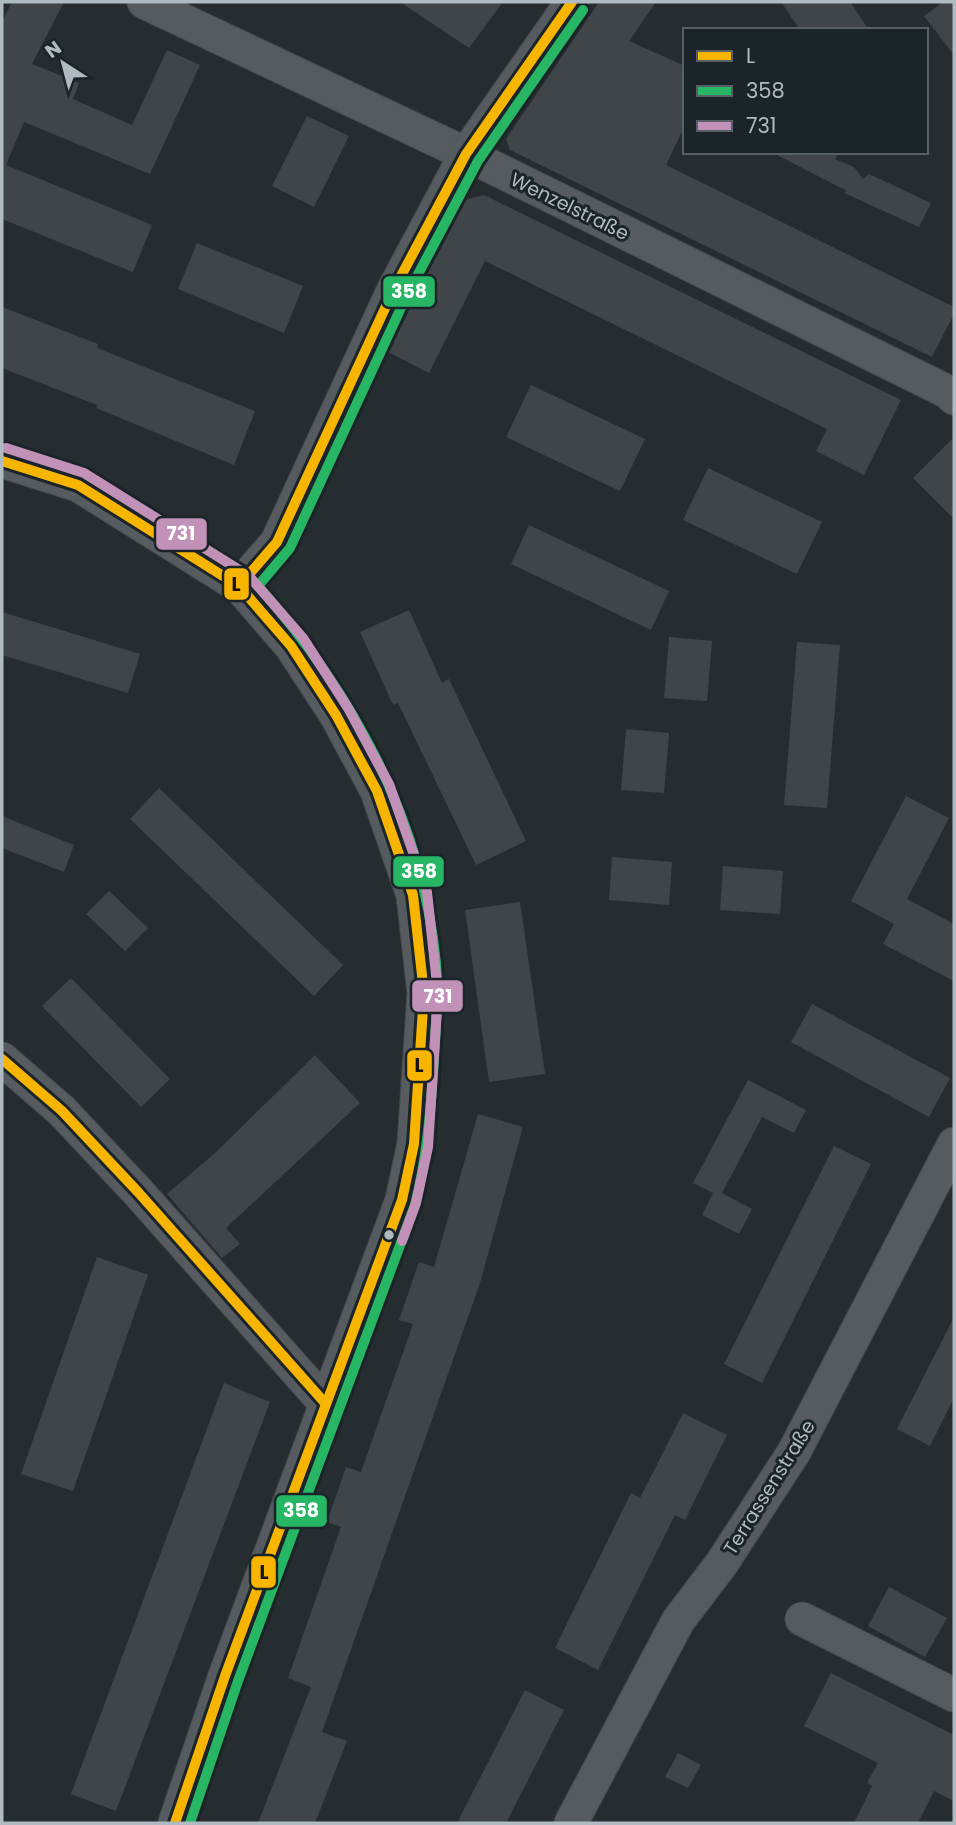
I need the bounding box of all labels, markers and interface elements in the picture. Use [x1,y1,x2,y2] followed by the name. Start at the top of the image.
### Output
[28,28,98,98] north arrow
[683,28,928,154] legend
[40,35,67,65] text: N
[746,41,755,70] text: L
[746,76,785,105] text: 358
[746,111,777,140] text: 731
[506,166,634,247] street label: Wenzelstraße
[382,275,436,308] line badge: 358
[391,278,427,305] text: 358
[155,517,208,551] line badge: 731
[167,520,195,547] text: 731
[223,567,250,601] line badge: L
[231,571,241,598] text: L
[392,855,445,888] line badge: 358
[401,858,437,885] text: 358
[411,979,464,1013] line badge: 731
[424,983,452,1010] text: 731
[406,1049,433,1082] line badge: L
[414,1052,424,1079] text: L
[382,1228,396,1242] unlabelled marker
[717,1415,822,1560] street label: Terrassenstraße
[275,1494,328,1528] line badge: 358
[283,1497,319,1524] text: 358
[250,1555,277,1589] line badge: L
[259,1559,269,1586] text: L

